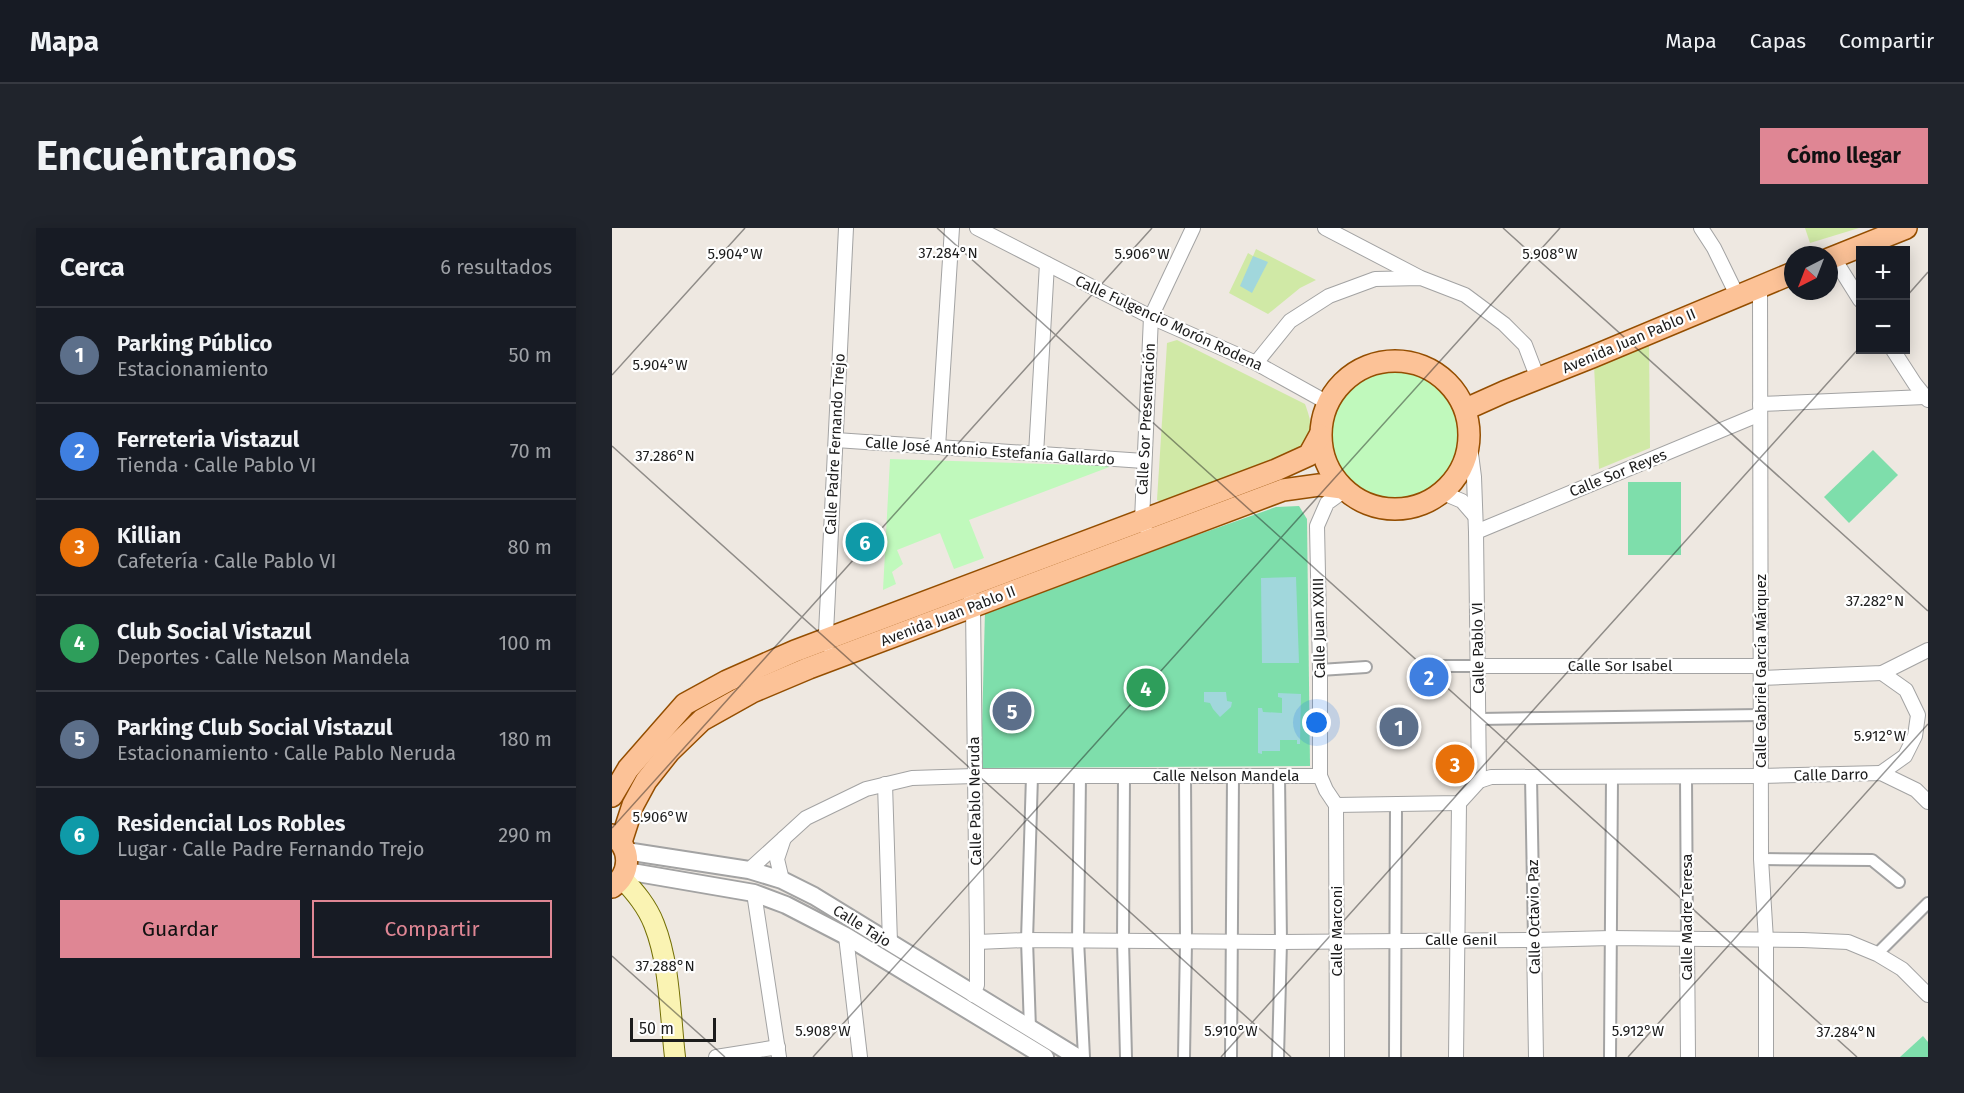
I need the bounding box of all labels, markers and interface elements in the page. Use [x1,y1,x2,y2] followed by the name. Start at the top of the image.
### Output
[30,25,99,58] text: Mapa
[1665,28,1717,54] text: Mapa
[1750,28,1806,54] text: Capas
[1839,28,1934,54] text: Compartir
[1760,128,1928,184] button: Cómo llegar
[36,131,297,181] text: Encuéntranos
[918,244,978,262] text: 37.284°N
[707,245,763,263] text: 5.904°W
[1114,245,1170,263] text: 5.906°W
[1522,245,1578,263] text: 5.908°W
[1784,246,1838,300] north arrow
[1856,246,1910,354] map controls
[1856,246,1910,300] button: +
[60,252,125,283] text: Cerca
[440,255,552,279] text: 6 resultados
[1072,272,1266,374] street label: Calle Fulgencio Morón Rodena
[1856,300,1910,354] button: −
[1560,305,1698,377] street label: Avenida Juan Pablo II
[117,330,272,357] text: Parking Público
[75,343,84,367] text: 1
[508,343,552,367] text: 50 m
[1133,343,1159,495] street label: Calle Sor Presentación
[821,353,849,535] street label: Calle Padre Fernando Trejo
[632,356,688,374] text: 5.904°W
[117,357,268,381] text: Estacionamiento
[117,426,299,453] text: Ferreteria Vistazul
[864,433,1116,469] street label: Calle José Antonio Estefanía Gallardo
[74,439,85,463] text: 2
[510,439,552,463] text: 70 m
[1567,445,1669,501] street label: Calle Sor Reyes
[635,447,695,465] text: 37.286°N
[117,453,316,477] text: Tienda · Calle Pablo VI
[846,520,884,564] pin: 6
[117,522,181,549] text: Killian
[74,535,85,559] text: 3
[507,535,552,559] text: 80 m
[117,549,336,573] text: Cafetería · Calle Pablo VI
[1752,573,1770,768] street label: Calle Gabriel García Márquez
[1309,577,1329,679] street label: Calle Juan XXIII
[878,582,1018,650] street label: Avenida Juan Pablo II
[1846,592,1904,610] text: 37.282°N
[1468,602,1488,694] street label: Calle Pablo VI
[117,618,311,645] text: Club Social Vistazul
[74,631,85,655] text: 4
[499,631,552,655] text: 100 m
[117,645,410,669] text: Deportes · Calle Nelson Mandela
[1410,654,1448,700] pin: 2
[1568,657,1673,675] street label: Calle Sor Isabel
[1126,666,1166,710] pin: 4
[992,688,1032,734] pin: 5
[1380,704,1418,750] pin: 1
[1302,708,1331,737] your location
[117,714,393,741] text: Parking Club Social Vistazul
[74,727,85,751] text: 5
[499,727,552,751] text: 180 m
[1854,727,1907,745] text: 5.912°W
[965,736,985,866] street label: Calle Pablo Neruda
[117,741,456,765] text: Estacionamiento · Calle Pablo Neruda
[1436,742,1474,786] pin: 3
[1794,765,1868,785] street label: Calle Darro
[1153,767,1299,785] street label: Calle Nelson Mandela
[632,808,688,826] text: 5.906°W
[117,810,345,837] text: Residencial Los Robles
[74,823,85,847] text: 6
[498,823,552,847] text: 290 m
[117,837,425,861] text: Lugar · Calle Padre Fernando Trejo
[1678,853,1696,981] street label: Calle Madre Teresa
[1524,859,1544,975] street label: Calle Octavio Paz
[1328,886,1346,976] street label: Calle Marconi
[60,900,300,958] button: Guardar
[312,900,552,958] button: Compartir
[830,901,894,951] street label: Calle Tajo
[1425,931,1498,949] street label: Calle Genil
[635,957,695,975] text: 37.288°N
[630,1015,716,1042] scale bar
[639,1019,674,1038] text: 50 m
[795,1022,851,1040] text: 5.908°W
[1204,1022,1258,1040] text: 5.910°W
[1612,1022,1665,1040] text: 5.912°W
[1816,1023,1876,1041] text: 37.284°N

